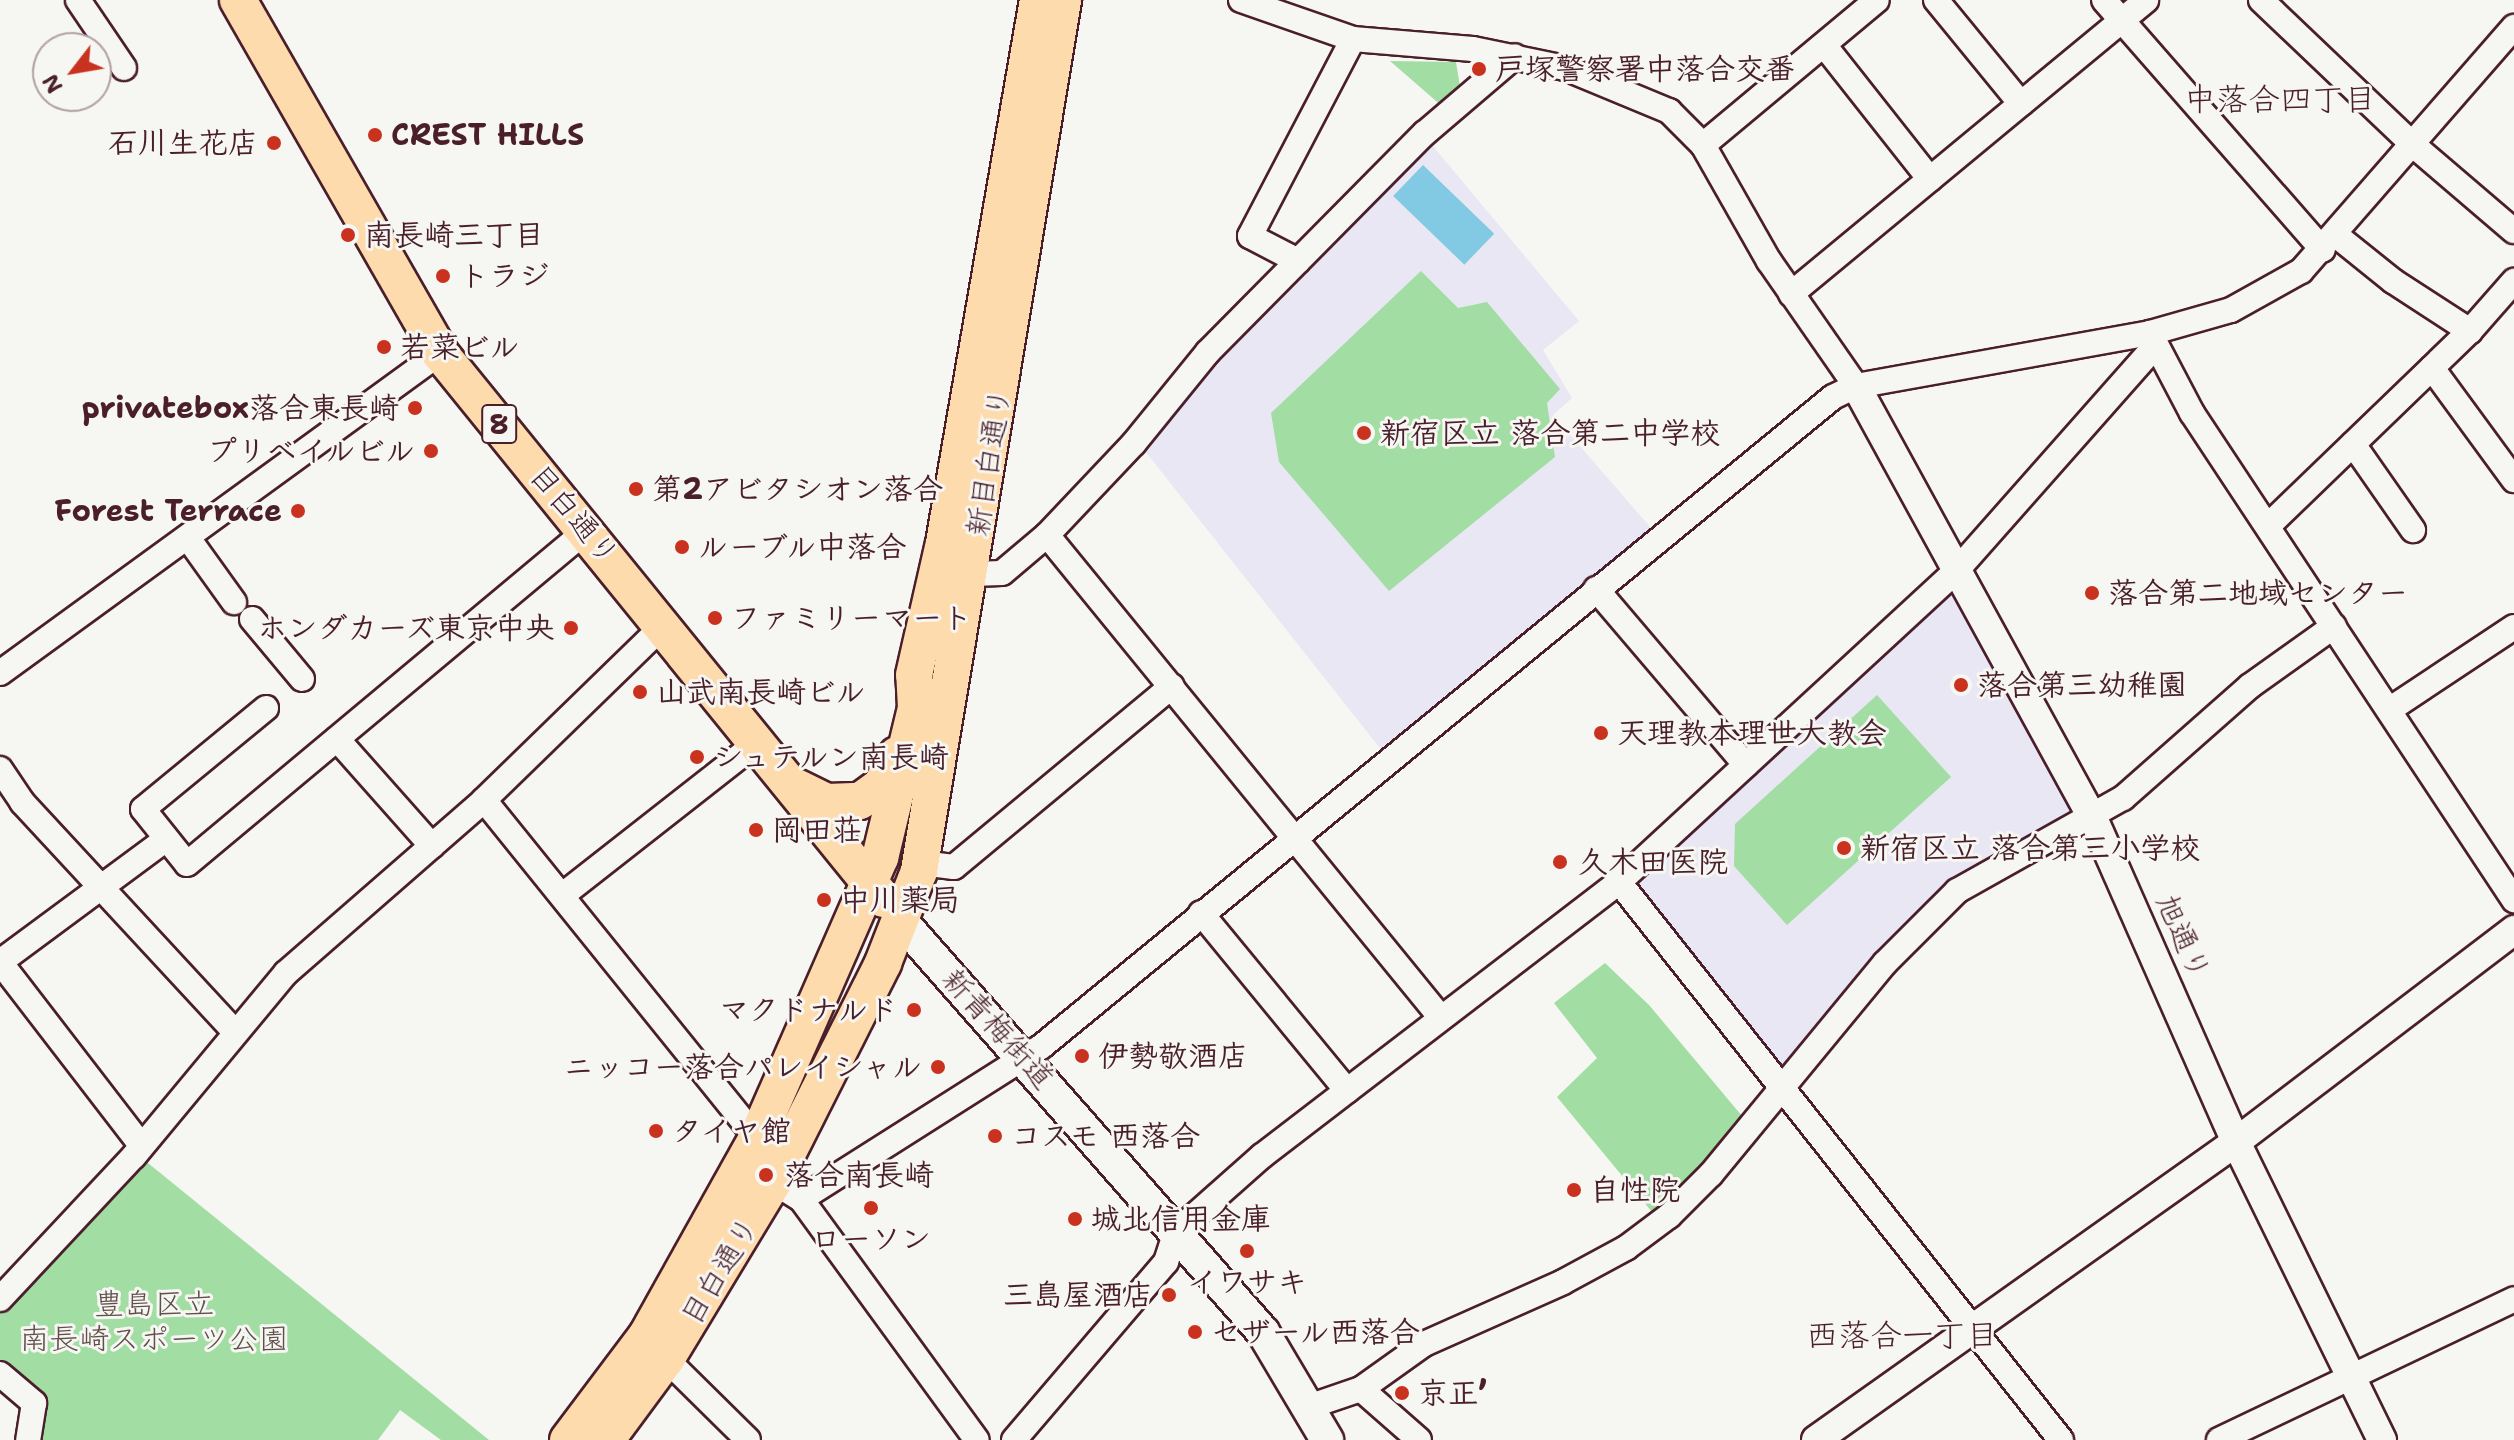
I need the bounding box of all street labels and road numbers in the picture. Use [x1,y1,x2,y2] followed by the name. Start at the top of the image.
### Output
[959,385,1019,539] street label: 新目白通り
[481,400,517,448] road number: 8
[522,457,626,573] street label: 目白通り
[2148,889,2218,985] street label: 旭通り
[934,961,1062,1097] street label: 新青梅街道
[674,1210,766,1332] street label: 目白通り

